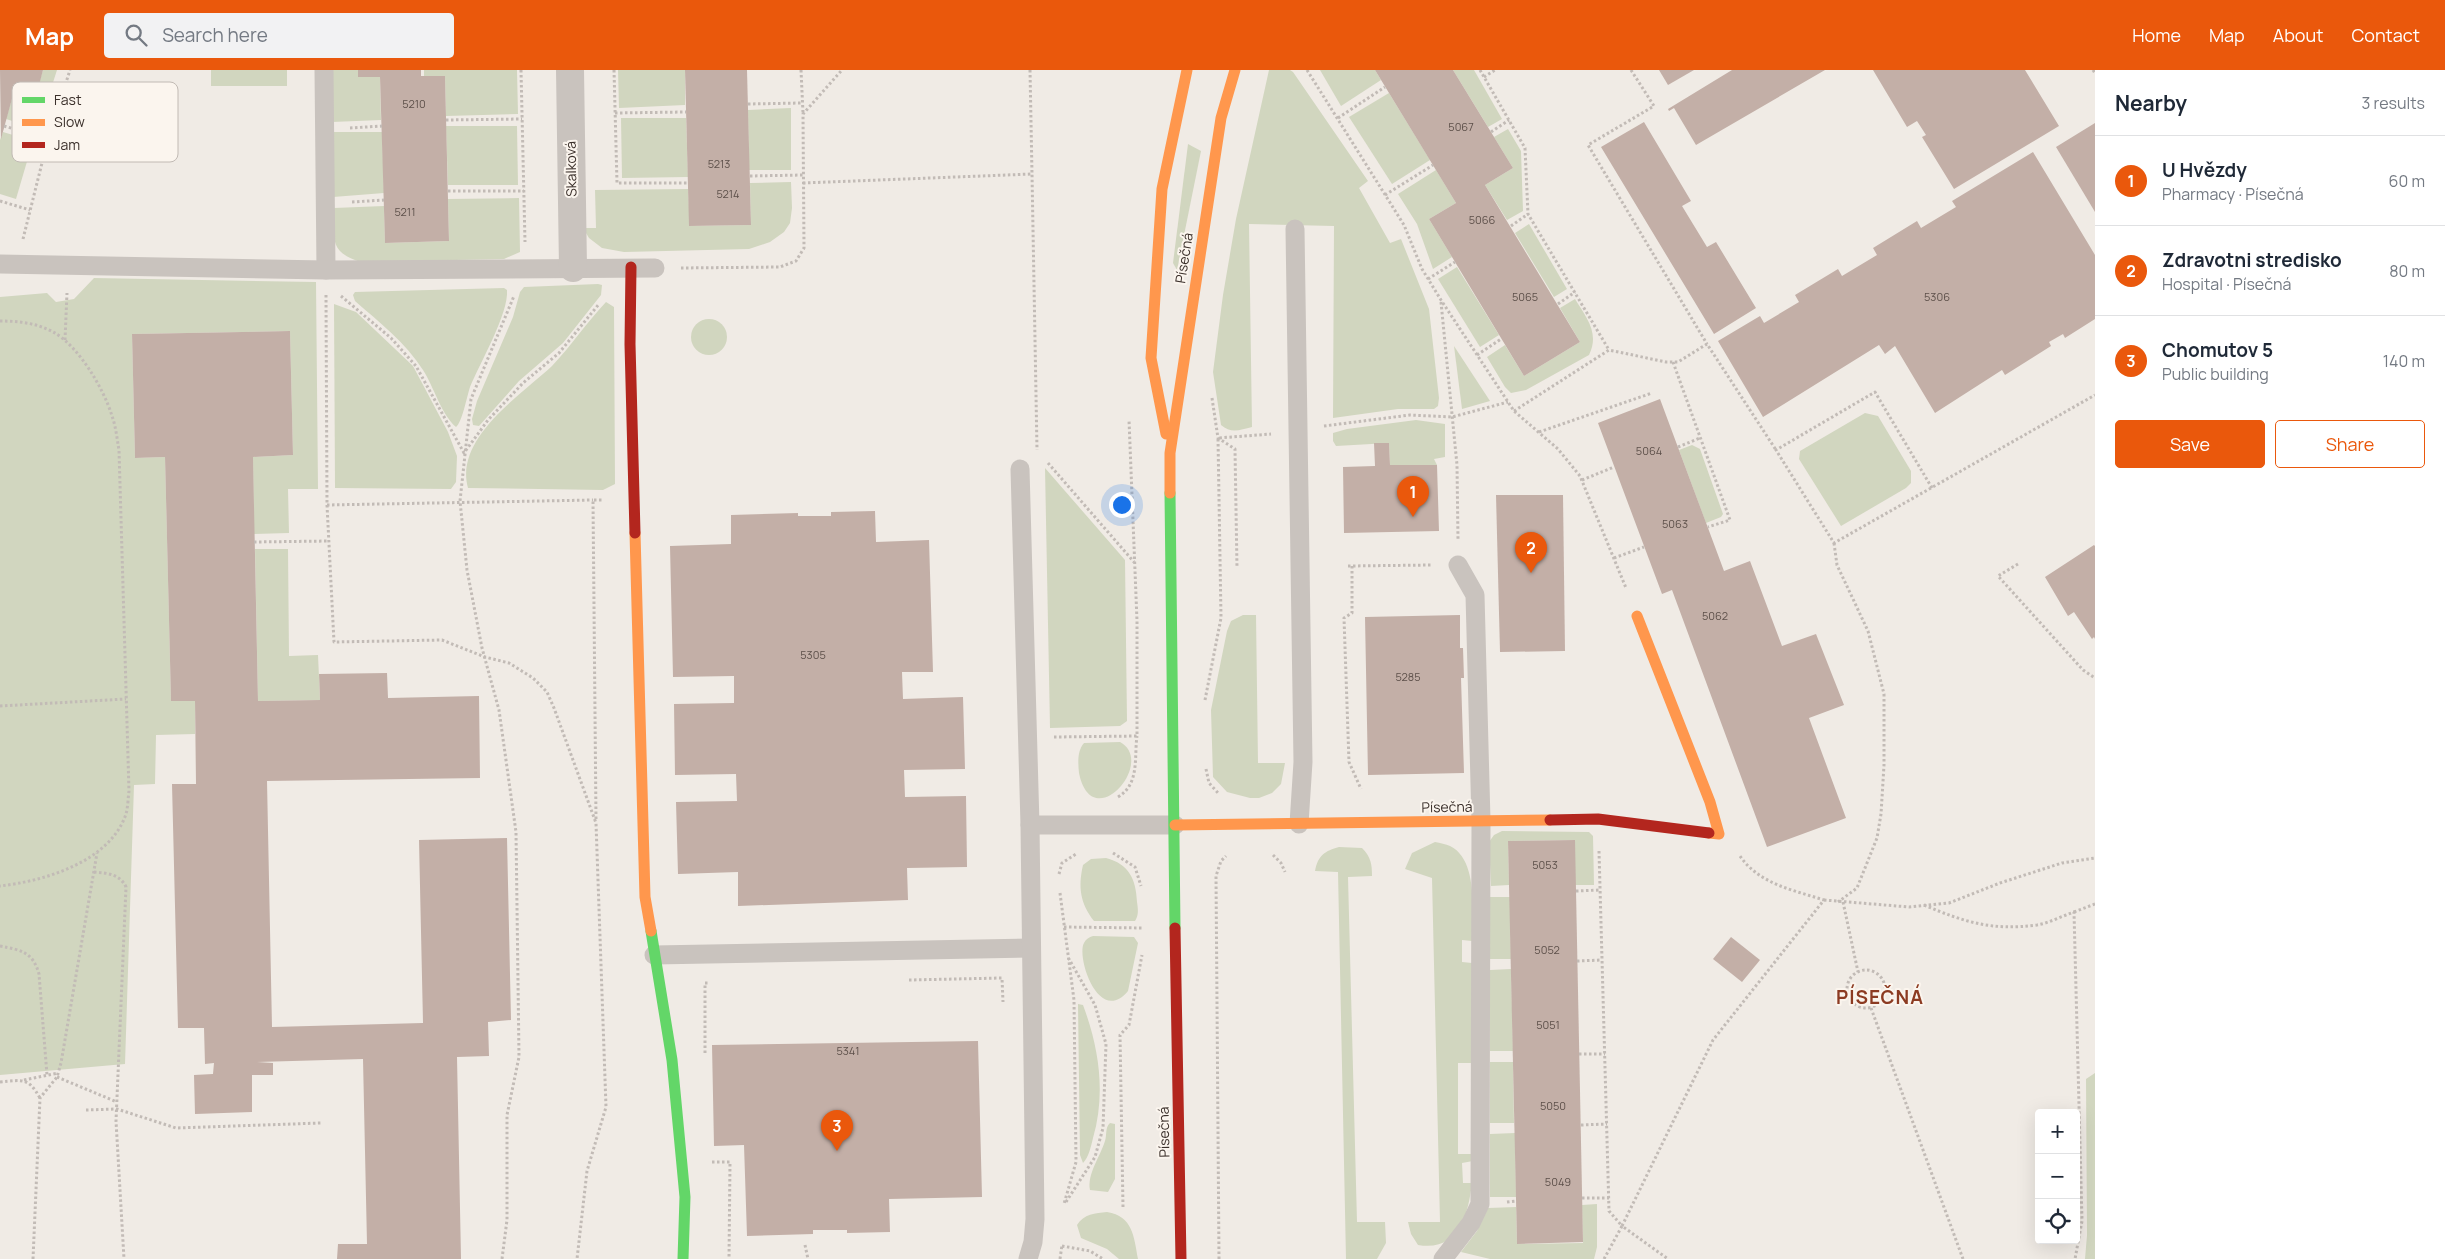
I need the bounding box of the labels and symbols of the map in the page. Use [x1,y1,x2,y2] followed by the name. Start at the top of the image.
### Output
[12,82,178,162] legend
[54,90,82,109] text: Fast
[402,96,426,111] house number: 5210
[54,112,85,131] text: Slow
[1448,119,1474,134] house number: 5067
[54,135,80,154] text: Jam
[561,141,580,197] street label: Skalková
[708,156,730,171] house number: 5213
[716,186,740,201] house number: 5214
[395,204,415,219] house number: 5211
[1469,212,1496,227] house number: 5066
[1170,231,1197,285] street label: Písečná
[1512,289,1538,304] house number: 5065
[1924,289,1950,304] house number: 5306
[1636,443,1662,458] house number: 5064
[1397,476,1429,517] pin: 1
[1109,492,1135,518] your location
[1662,516,1688,531] house number: 5063
[1515,532,1547,573] pin: 2
[1702,608,1728,623] house number: 5062
[800,647,826,662] house number: 5305
[1395,669,1421,684] house number: 5285
[1421,797,1473,816] street label: Písečná
[1532,857,1558,872] house number: 5053
[1534,942,1560,957] house number: 5052
[1836,984,1924,1010] district label: PÍSEČNÁ
[1536,1017,1560,1032] house number: 5051
[836,1043,860,1058] house number: 5341
[1540,1098,1566,1113] house number: 5050
[1154,1106,1173,1158] street label: Písečná
[821,1110,853,1151] pin: 3
[1545,1174,1571,1189] house number: 5049

